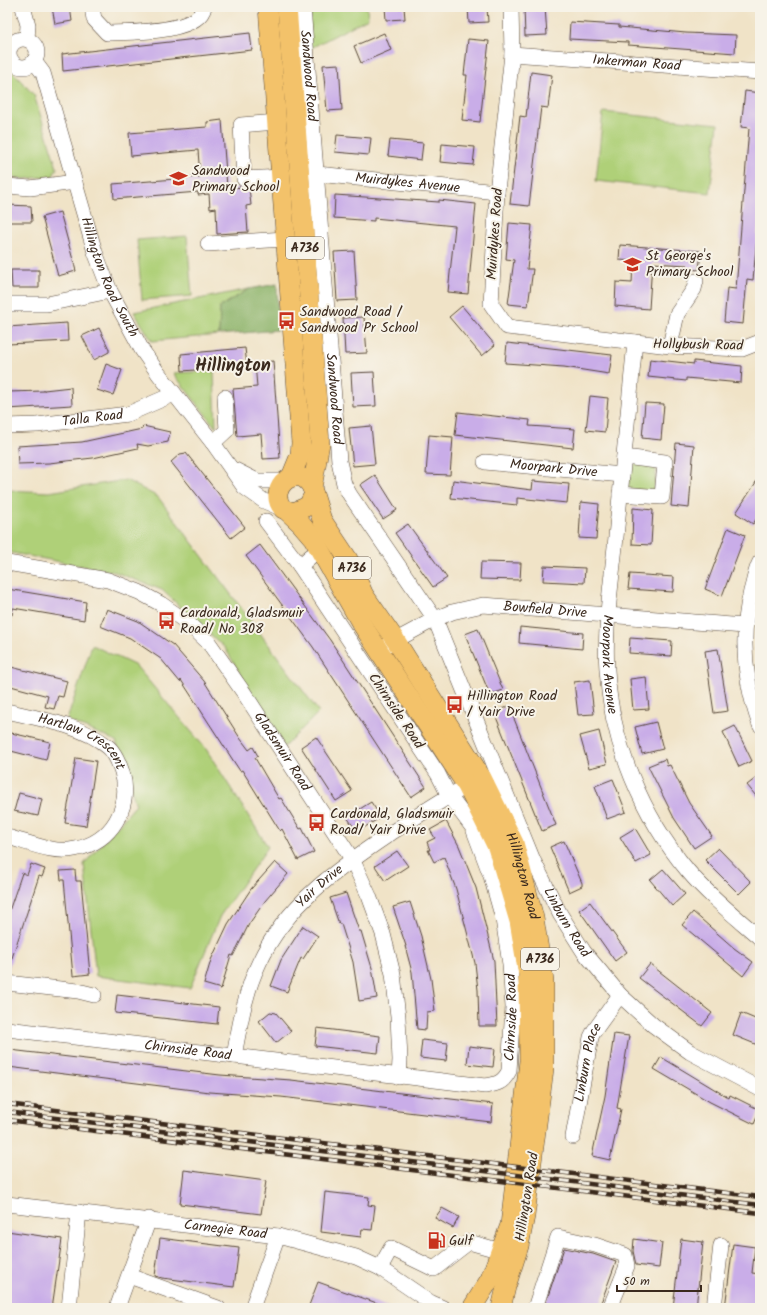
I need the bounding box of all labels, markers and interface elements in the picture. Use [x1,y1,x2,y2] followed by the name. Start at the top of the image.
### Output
[294,29,323,123] street label: Sandwood Road
[592,49,682,77] street label: Inkerman Road
[192,160,280,198] place label: Sandwood Primary School
[354,167,462,199] street label: Muirdykes Avenue
[169,169,189,189] school or university icon: Sandwood Primary School
[481,186,509,281] street label: Muirdykes Road
[74,214,144,341] street label: Hillington Road South
[286,237,324,259] road number: A736
[646,245,734,283] place label: St George's Primary School
[623,254,643,274] school or university icon: St George's Primary School
[300,301,419,339] place label: Sandwood Road / Sandwood Pr School
[277,310,297,330] bus stop icon: Sandwood Road / Sandwood Pr School
[653,333,744,357] street label: Hollybush Road
[195,352,271,381] district label: Hillington
[319,352,349,446] street label: Sandwood Road
[61,404,125,433] street label: Talla Road
[509,453,599,484] street label: Moorpark Drive
[333,557,371,579] road number: A736
[502,596,588,624] street label: Bowfield Drive
[180,602,305,640] place label: Cardonald, Gladsmuir Road/ No 308
[157,611,177,631] bus stop icon: Cardonald, Gladsmuir Road/ No 308
[595,614,624,717] street label: Moorpark Avenue
[362,669,430,754] street label: Chirnside Road
[467,685,558,723] place label: Hillington Road / Yair Drive
[444,694,464,714] bus stop icon: Hillington Road / Yair Drive
[36,708,132,774] street label: Hartlaw Crescent
[248,708,317,797] street label: Gladsmuir Road
[330,803,455,841] place label: Cardonald, Gladsmuir Road/ Yair Drive
[307,812,327,832] bus stop icon: Cardonald, Gladsmuir Road/ Yair Drive
[499,828,545,923] street label: Hillington Road
[290,859,349,913] street label: Yair Drive
[537,884,596,964] street label: Linburn Road
[521,948,559,970] road number: A736
[499,972,524,1062] street label: Chirnside Road
[569,1018,608,1104] street label: Linburn Place
[143,1034,234,1067] street label: Chirnside Road
[509,1150,545,1243] street label: Hillington Road
[183,1214,269,1246] street label: Carnegie Road
[449,1230,475,1252] place label: Gulf
[426,1231,446,1251] fuel station icon: Gulf
[617,1267,701,1293] scale bar
[623,1272,650,1291] text: 50 m

